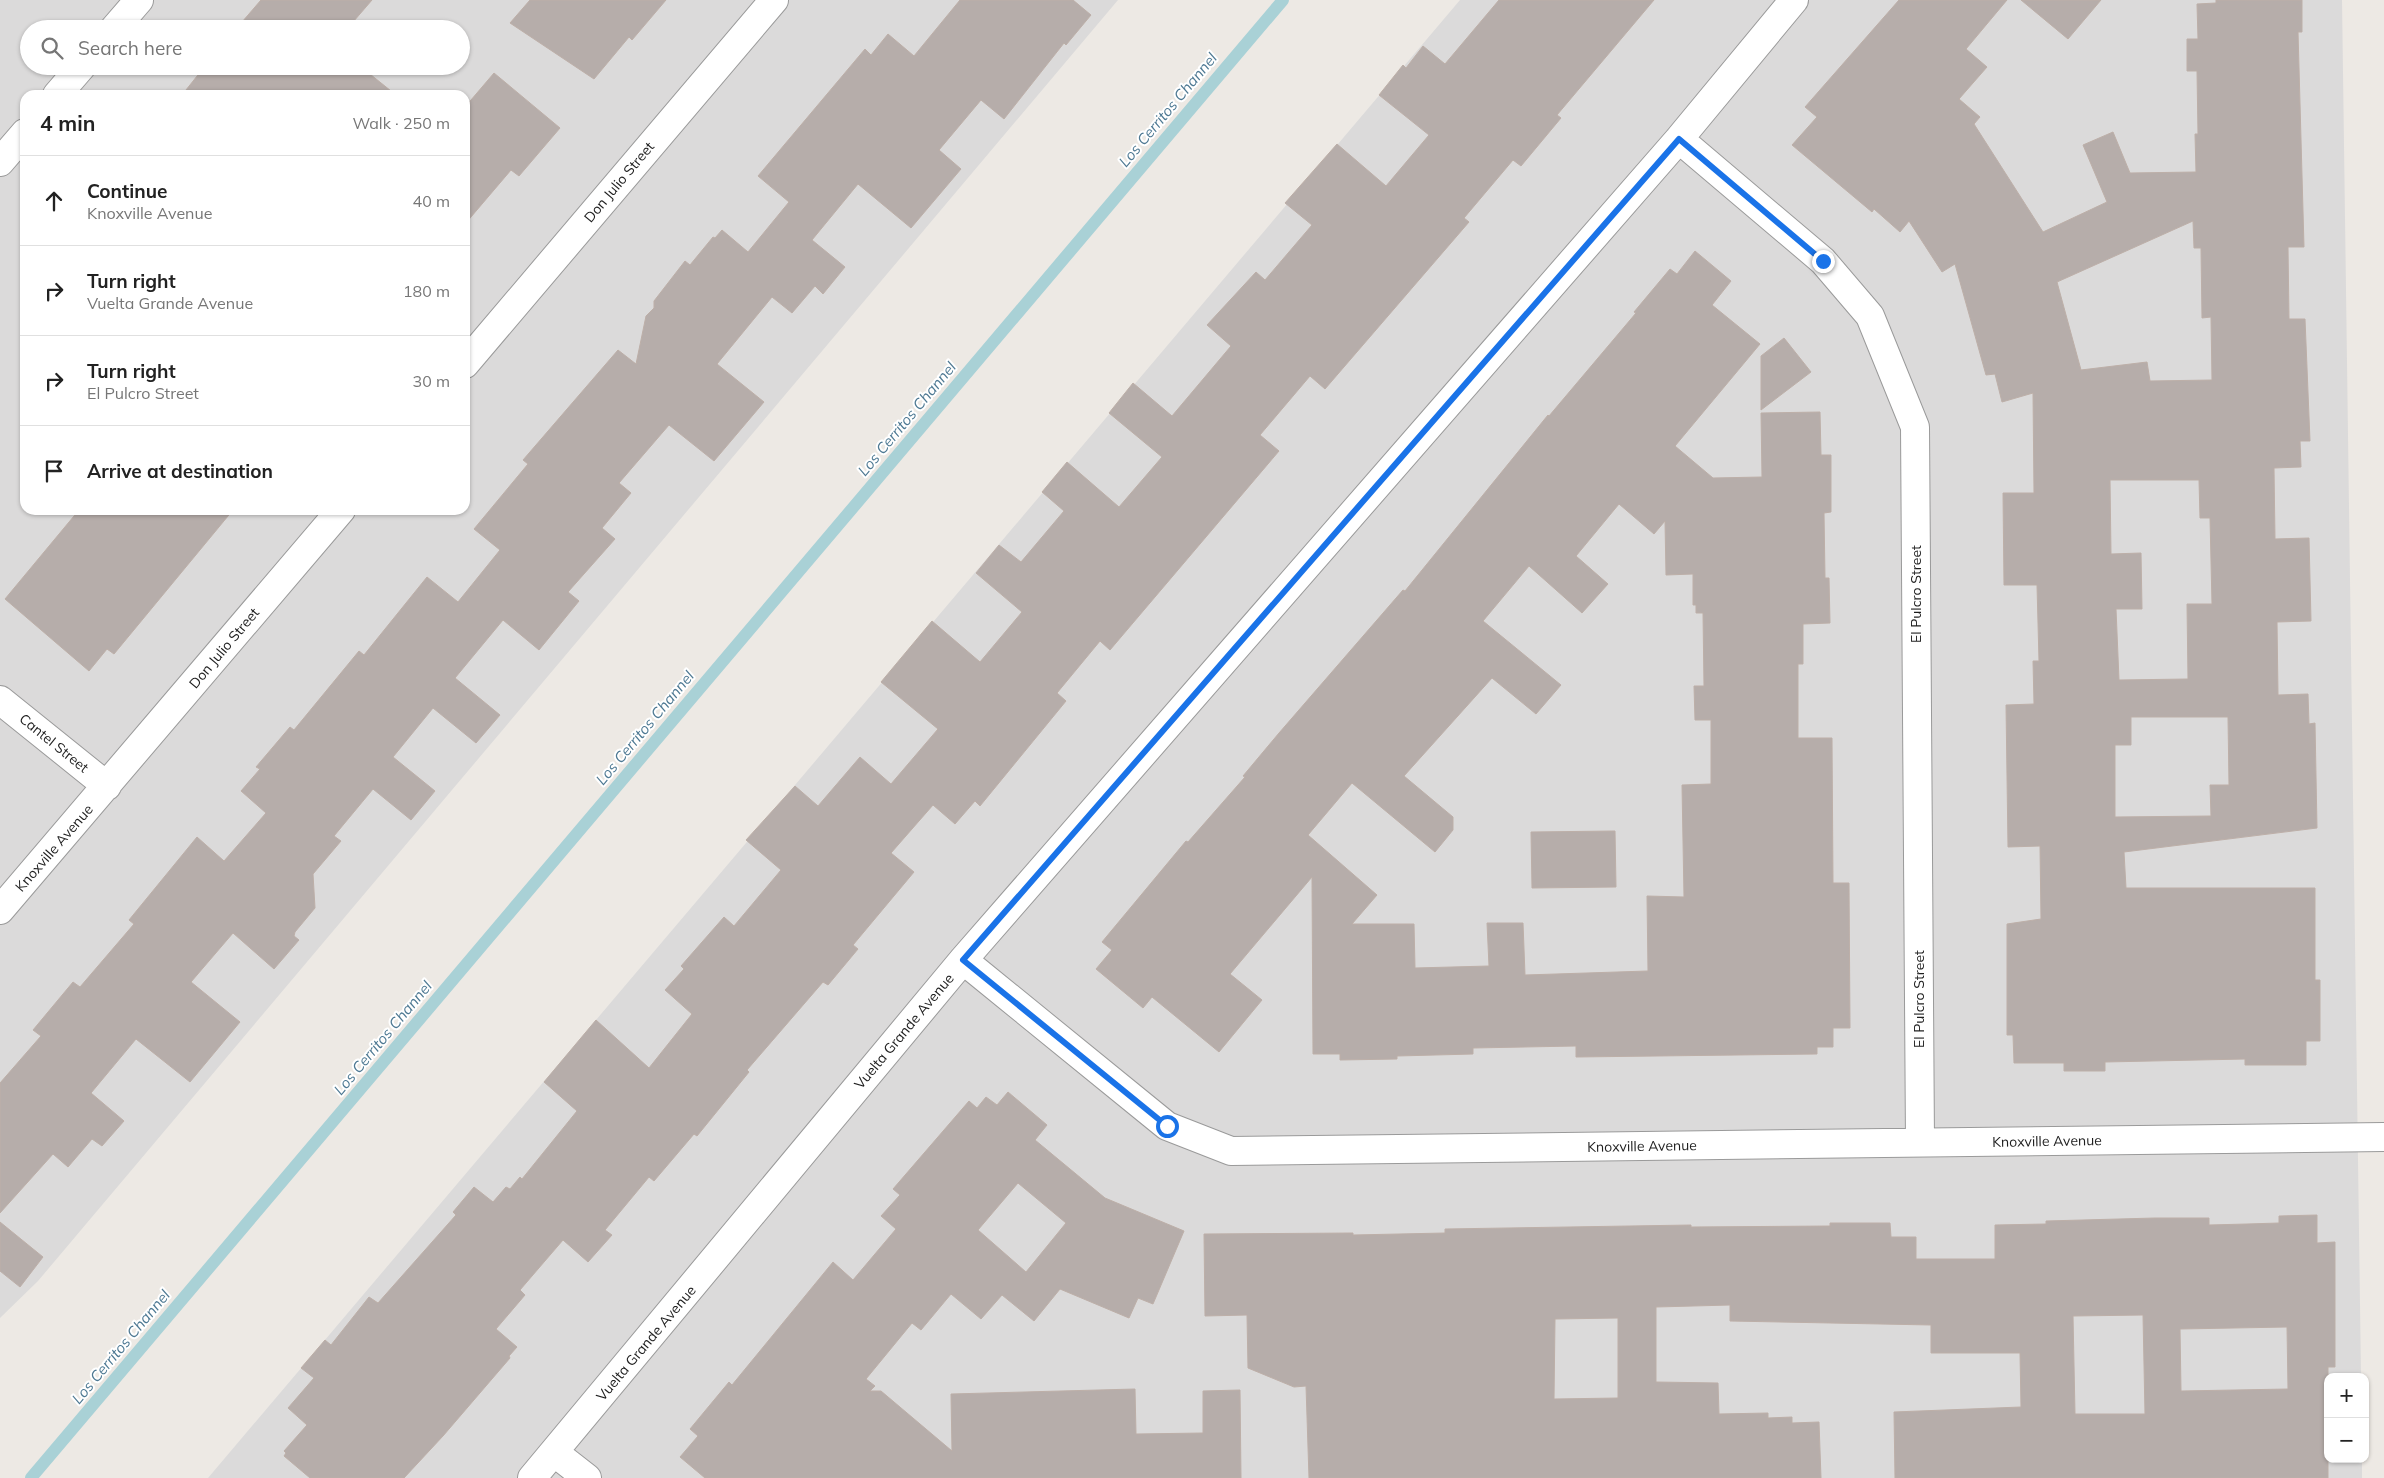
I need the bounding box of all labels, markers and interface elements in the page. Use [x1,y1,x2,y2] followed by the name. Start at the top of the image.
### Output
[20,20,470,75] search box
[38,34,66,62] icon: search
[78,36,182,60] text: Search here
[1114,49,1221,170] water label: Los Cerritos Channel
[40,110,95,136] text: 4 min
[352,113,450,133] text: Walk · 250 m
[580,138,658,226] street label: Don Julio Street
[87,179,167,203] text: Continue
[40,187,68,215] icon: ahead
[413,191,450,211] text: 40 m
[87,203,212,223] text: Knoxville Avenue
[1812,250,1835,273] route end
[87,269,176,293] text: Turn right
[40,277,68,305] icon: right
[403,281,450,301] text: 180 m
[87,293,253,313] text: Vuelta Grande Avenue
[853,358,960,479] water label: Los Cerritos Channel
[87,359,176,383] text: Turn right
[40,367,68,395] icon: right
[413,371,450,391] text: 30 m
[87,383,199,403] text: El Pulcro Street
[40,457,68,485] icon: arrive
[87,459,273,483] text: Arrive at destination
[1907,545,1925,643] street label: El Pulcro Street
[185,604,263,692] street label: Don Julio Street
[591,667,698,788] water label: Los Cerritos Channel
[16,710,92,777] street label: Cantel Street
[11,801,97,895] street label: Knoxville Avenue
[1910,950,1928,1048] street label: El Pulcro Street
[850,970,958,1092] street label: Vuelta Grande Avenue
[329,977,436,1098] water label: Los Cerritos Channel
[1156,1115,1179,1138] route start
[1992,1131,2102,1151] street label: Knoxville Avenue
[1587,1136,1697,1156] street label: Knoxville Avenue
[592,1282,700,1404] street label: Vuelta Grande Avenue
[67,1286,174,1407] water label: Los Cerritos Channel
[2324,1373,2369,1463] map controls
[2324,1373,2369,1418] button: +
[2324,1418,2369,1463] button: −

